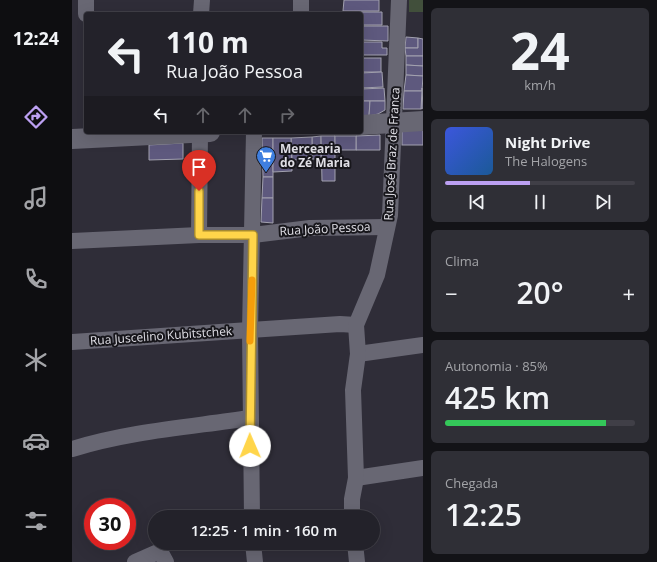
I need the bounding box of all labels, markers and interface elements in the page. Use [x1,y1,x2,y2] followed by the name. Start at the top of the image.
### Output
[510,14,570,85] text: 24
[166,23,249,61] text: 110 m
[13,26,59,50] text: 12:24
[100,28,152,80] icon: left
[166,59,303,83] text: Rua João Pessoa
[524,76,556,94] text: km/h
[380,87,403,221] street label: Rua José Braz de Franca
[22,103,50,131] icon: directions
[150,104,172,126] icon: left
[192,104,214,126] icon: ahead
[234,104,256,126] icon: ahead
[276,104,298,126] icon: right
[505,132,590,152] text: Night Drive
[280,140,350,171] place label: Mercearia do Zé Maria
[255,145,277,173] supermarket icon: Mercearia do Zé Maria
[182,150,216,191] pin
[505,152,587,170] text: The Halogens
[188,156,210,178] icon: arrive
[22,184,50,212] icon: music
[466,191,488,213] icon: previous
[529,191,551,213] icon: pause
[592,191,614,213] icon: next
[279,218,371,239] street label: Rua João Pessoa
[445,252,479,270] text: Clima
[22,265,50,293] icon: phone
[516,272,564,313] text: 20°
[445,278,458,308] text: −
[622,278,635,308] text: +
[89,322,233,349] street label: Rua Juscelino Kubitstchek
[22,346,50,374] icon: climate
[445,357,548,375] text: Autonomia · 85%
[445,377,550,418] text: 425 km
[229,425,271,467] position arrow
[22,427,50,455] icon: car
[445,474,498,492] text: Chegada
[445,494,522,535] text: 12:25
[84,498,136,550] speed limit sign: 30
[22,507,50,535] icon: filters
[191,520,337,540] text: 12:25 · 1 min · 160 m

